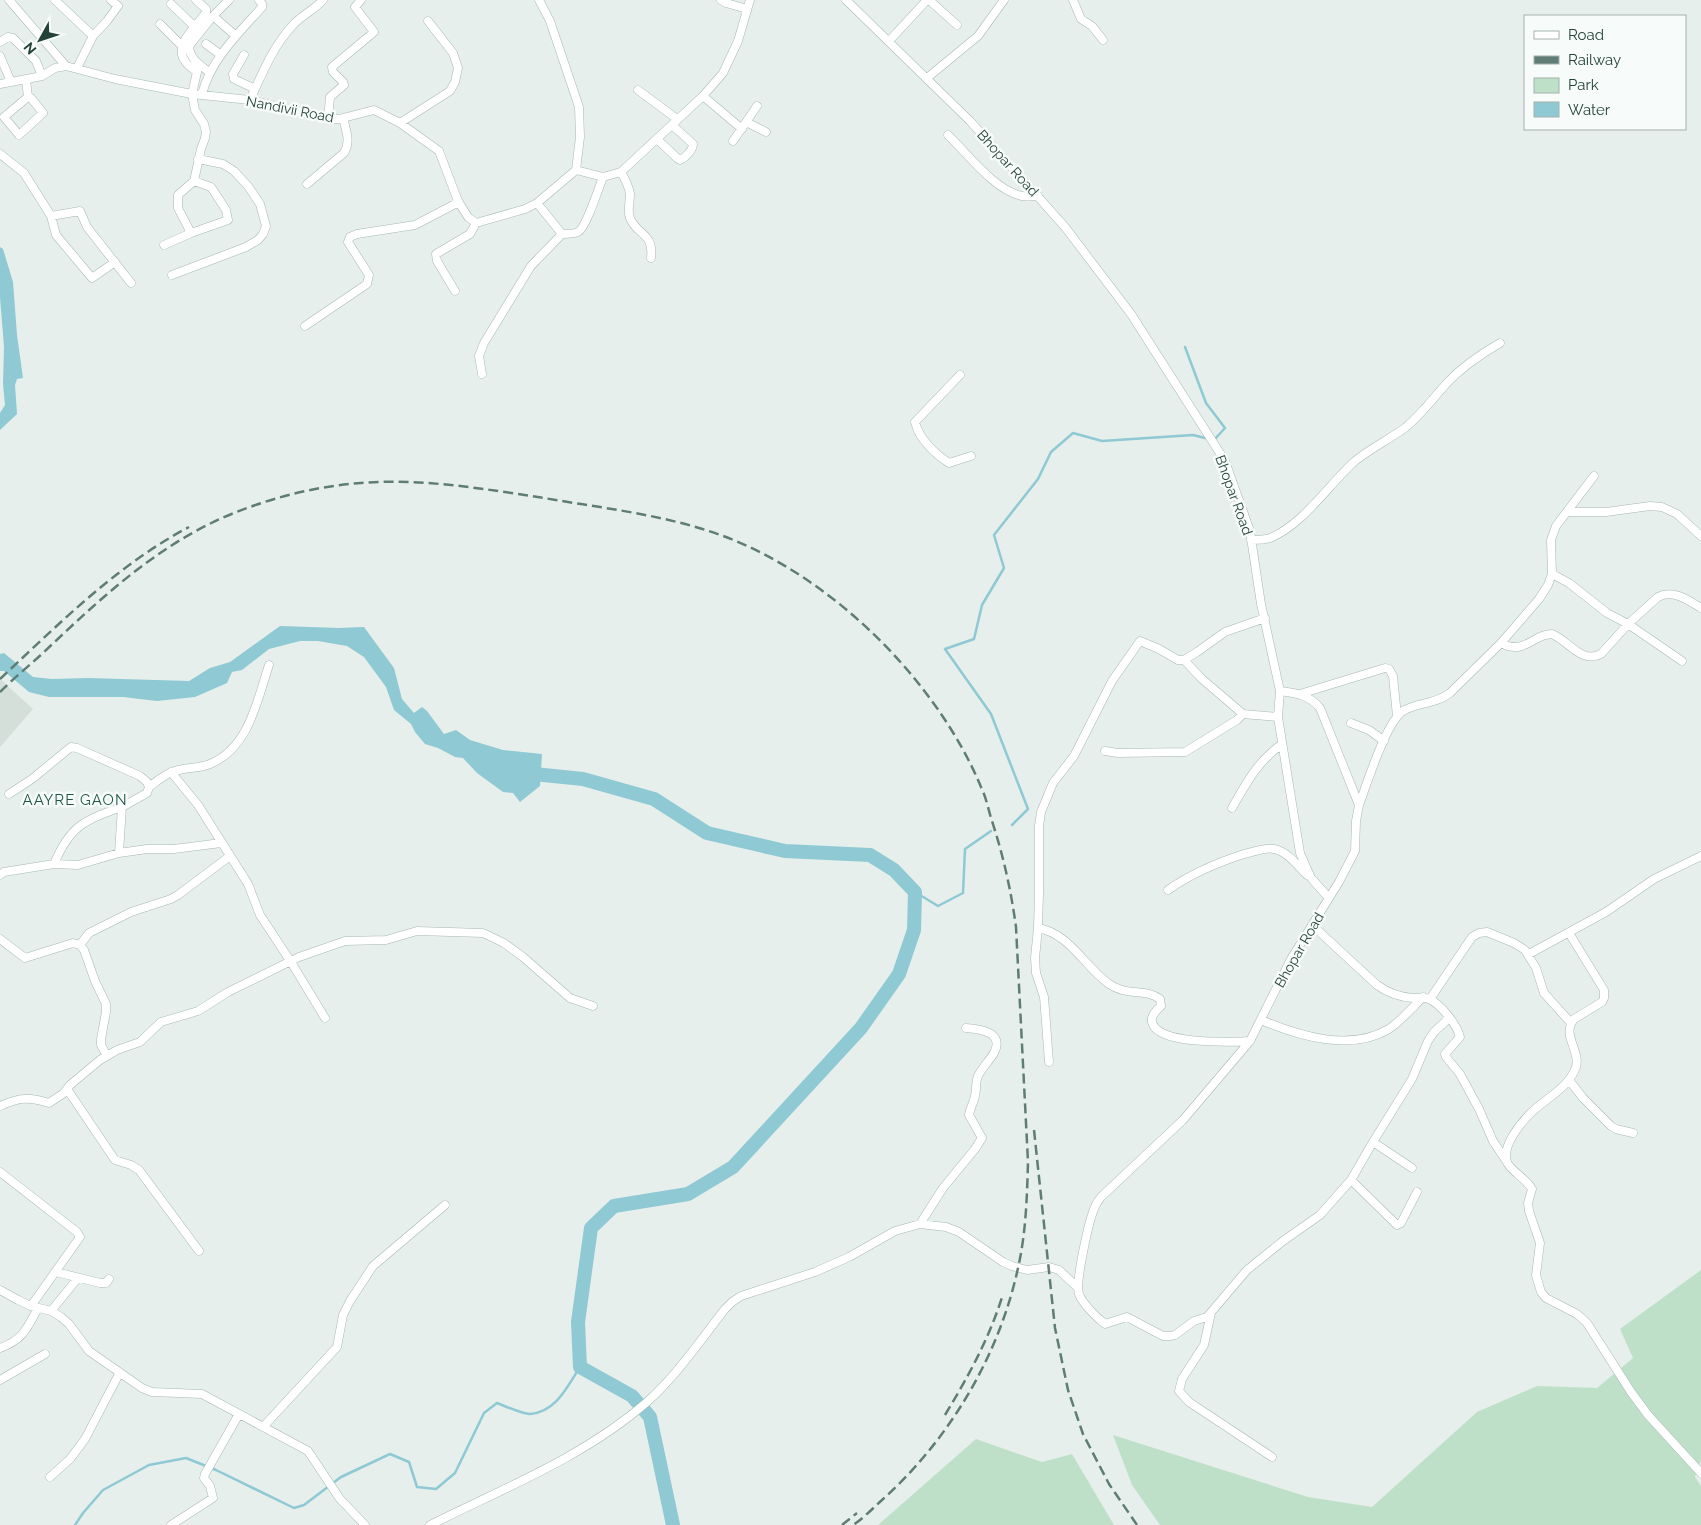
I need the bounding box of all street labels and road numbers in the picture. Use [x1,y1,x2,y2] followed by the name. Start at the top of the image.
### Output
[245,93,335,125] street label: Nandivii Road
[974,126,1042,200] street label: Bhopar Road
[1212,453,1256,537] street label: Bhopar Road
[1271,910,1327,990] street label: Bhopar Road

